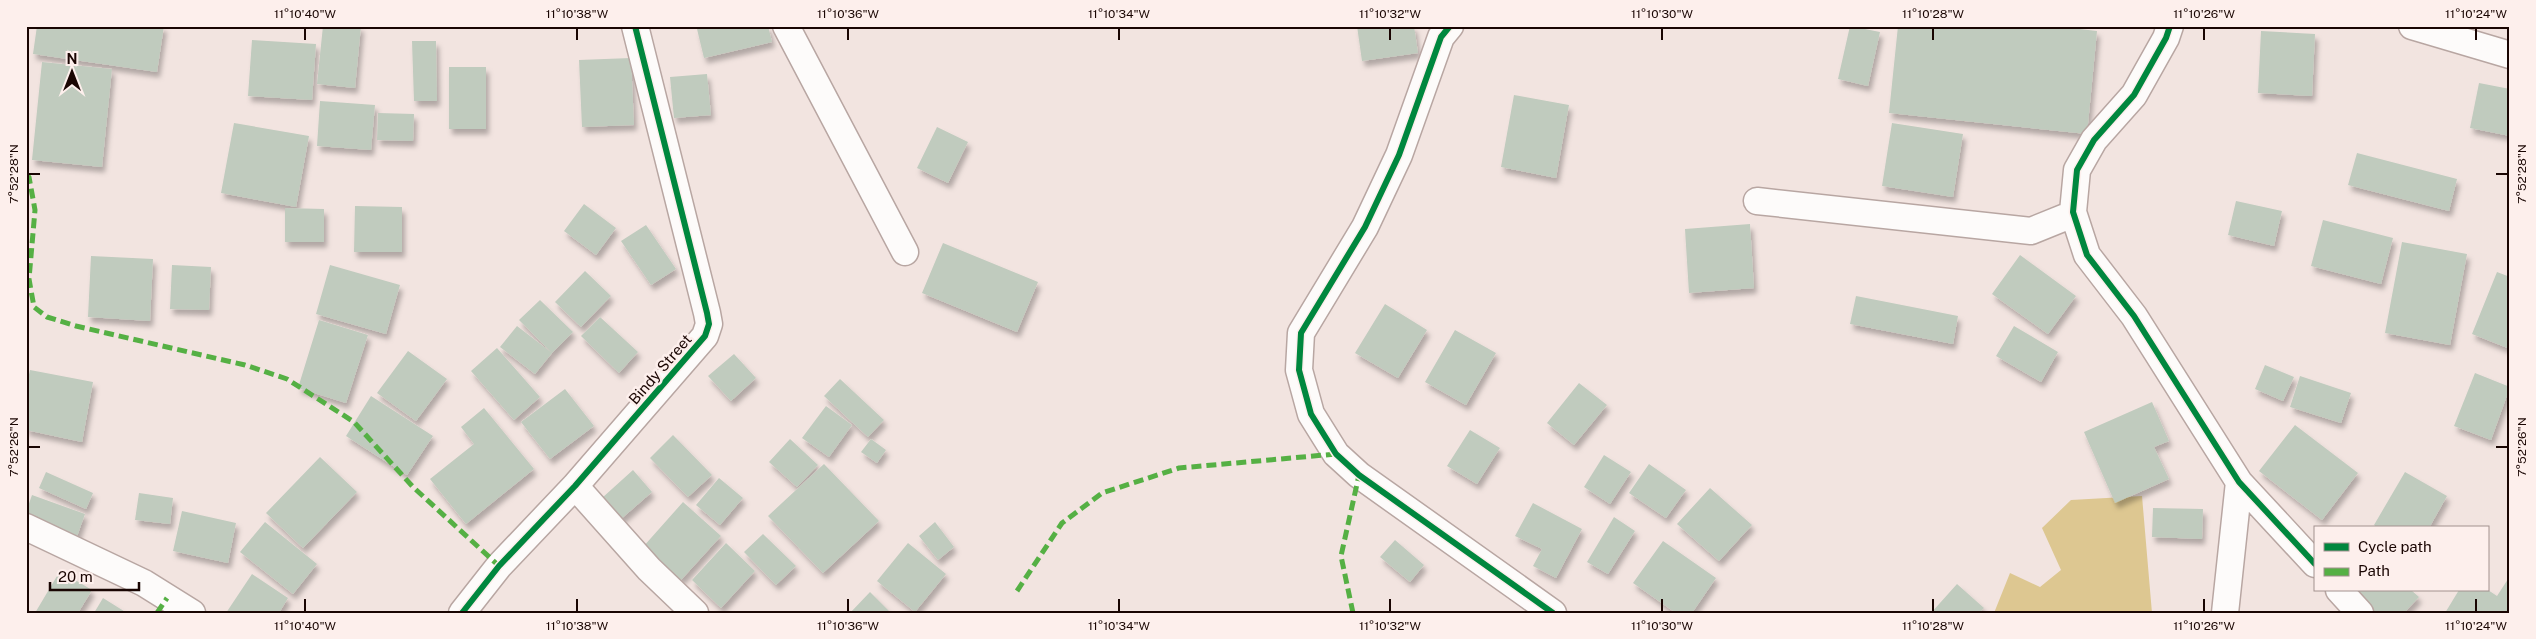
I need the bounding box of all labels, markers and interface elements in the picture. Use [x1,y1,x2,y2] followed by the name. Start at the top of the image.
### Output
[274,7,337,21] text: 11°10'40"W
[546,7,609,21] text: 11°10'38"W
[817,7,880,21] text: 11°10'36"W
[1088,7,1151,21] text: 11°10'34"W
[1359,7,1421,21] text: 11°10'32"W
[1631,7,1694,21] text: 11°10'30"W
[1902,7,1965,21] text: 11°10'28"W
[2173,7,2235,21] text: 11°10'26"W
[2445,7,2507,21] text: 11°10'24"W
[48,48,98,98] north arrow
[67,51,77,67] text: N
[7,144,21,204] text: 7°52'28"N
[2515,144,2529,204] text: 7°52'28"N
[625,331,695,407] street label: Bindy Street
[7,417,21,477] text: 7°52'26"N
[2515,417,2529,477] text: 7°52'26"N
[2314,526,2488,592] legend
[2358,538,2432,555] text: Cycle path
[50,559,139,591] scale bar
[2358,562,2390,579] text: Path
[58,568,93,585] text: 20 m
[274,619,337,633] text: 11°10'40"W
[546,619,609,633] text: 11°10'38"W
[817,619,880,633] text: 11°10'36"W
[1088,619,1151,633] text: 11°10'34"W
[1359,619,1421,633] text: 11°10'32"W
[1631,619,1694,633] text: 11°10'30"W
[1902,619,1965,633] text: 11°10'28"W
[2173,619,2235,633] text: 11°10'26"W
[2445,619,2507,633] text: 11°10'24"W

